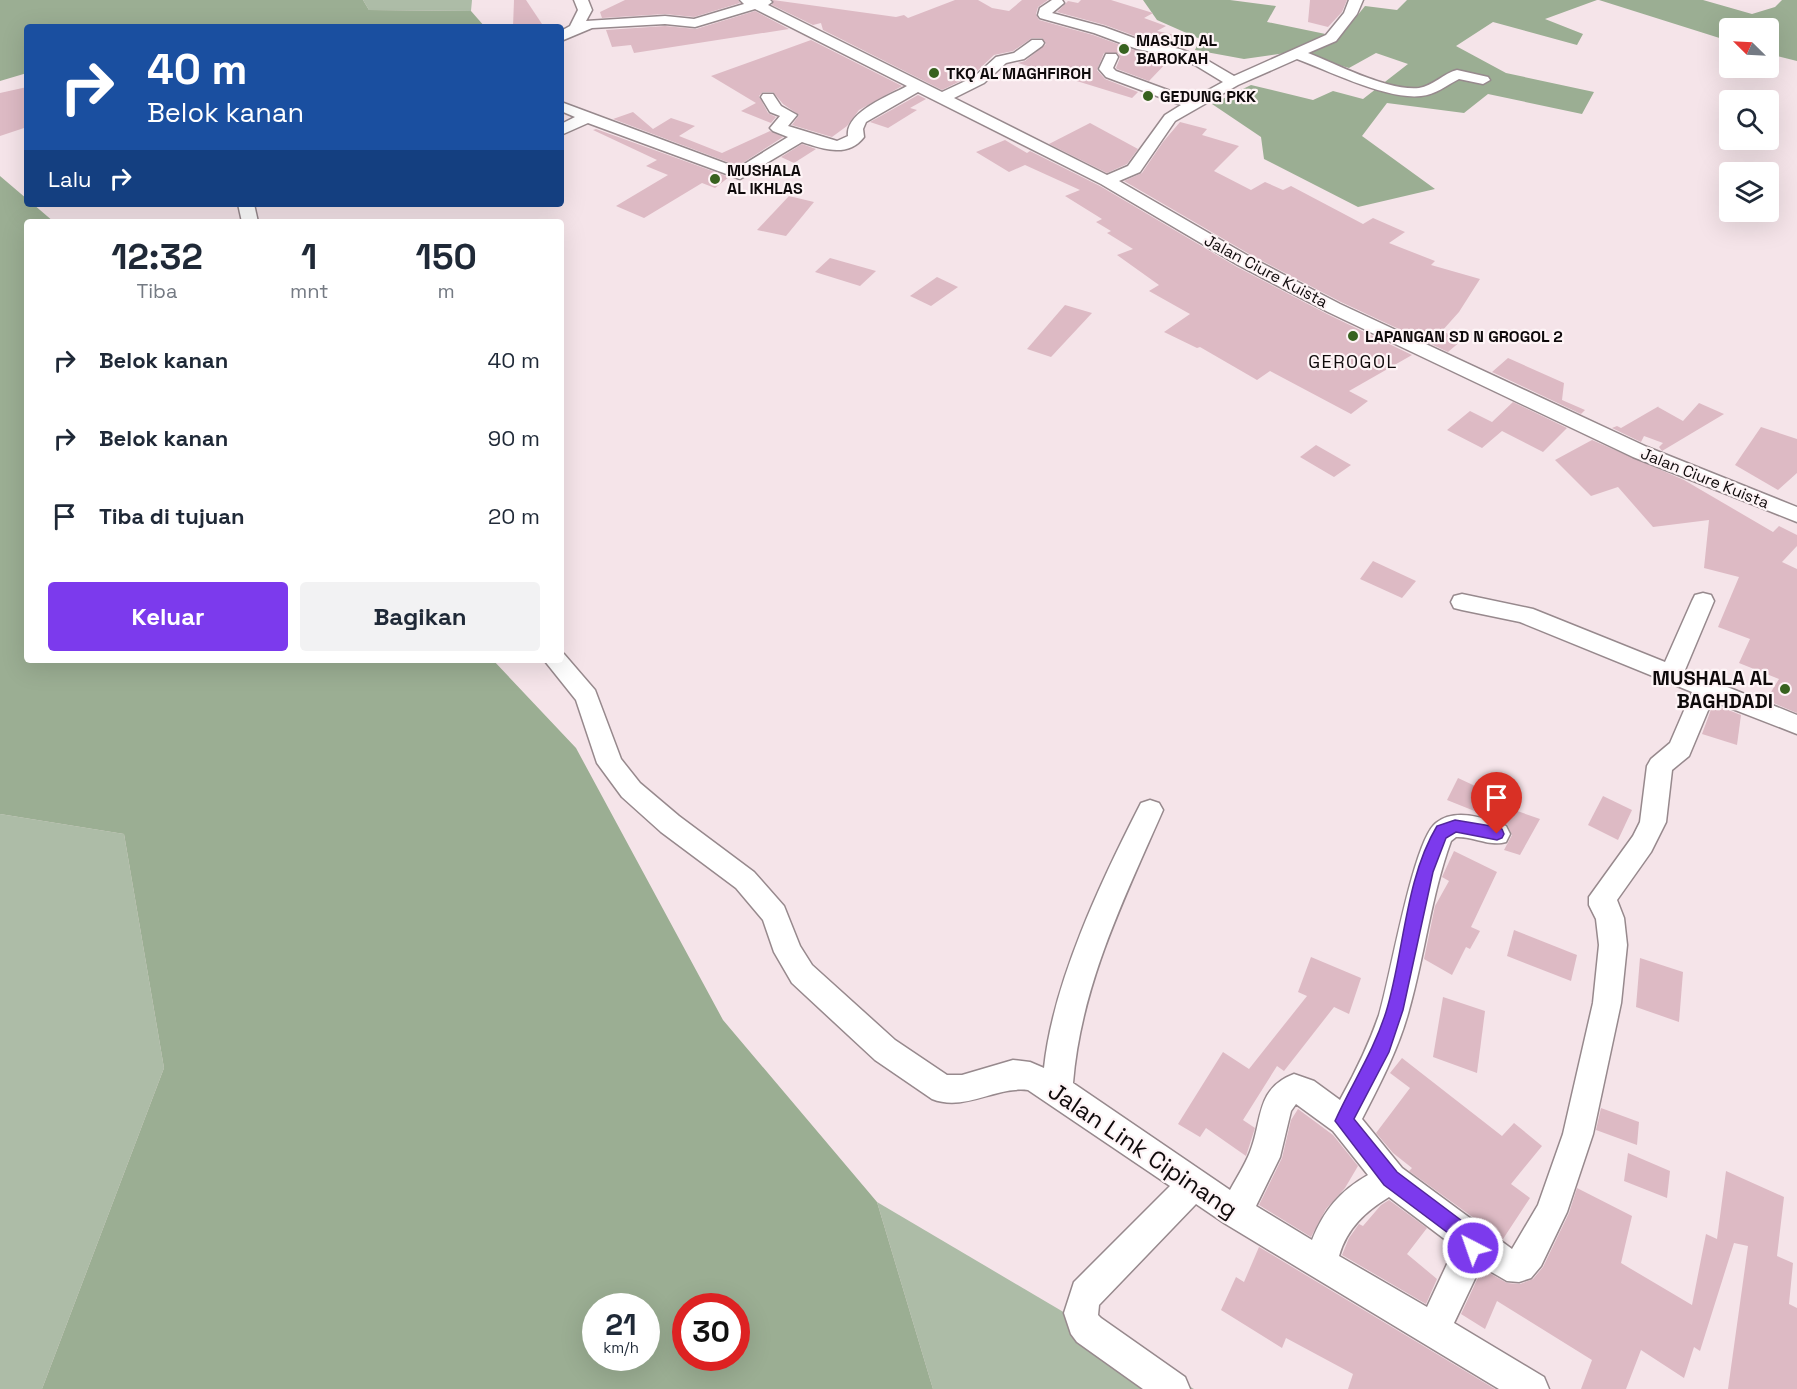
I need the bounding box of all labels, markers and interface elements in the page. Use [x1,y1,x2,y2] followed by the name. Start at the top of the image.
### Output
[1719,18,1779,78] north arrow
[1719,18,1779,222] map controls
[1136,30,1218,69] place label: MASJID AL BAROKAH
[1117,42,1131,56] marker: MASJID AL BAROKAH
[147,43,247,96] text: 40 m
[48,48,126,126] icon: right
[946,63,1091,84] place label: TKQ AL MAGHFIROH
[927,66,941,80] marker: TKQ AL MAGHFIROH
[1160,86,1256,107] place label: GEDUNG PKK
[1141,89,1155,103] marker: GEDUNG PKK
[1719,90,1779,150] button: search
[147,95,304,130] text: Belok kanan
[727,160,803,199] place label: MUSHALA AL IKHLAS
[104,162,137,195] icon: right
[1719,162,1779,222] button: layers
[48,165,92,193] text: Lalu
[708,172,722,186] marker: MUSHALA AL IKHLAS
[1201,230,1331,312] street label: Jalan Ciure Kuista
[111,234,203,280] text: 12:32
[301,234,317,280] text: 1
[416,234,477,280] text: 150
[137,278,177,304] text: Tiba
[290,278,328,304] text: mnt
[438,278,455,304] text: m
[1365,326,1563,347] place label: LAPANGAN SD N GROGOL 2
[1346,329,1360,343] marker: LAPANGAN SD N GROGOL 2
[48,344,81,377] icon: right
[99,346,228,374] text: Belok kanan
[488,346,540,374] text: 40 m
[1308,350,1398,373] district label: GEROGOL
[48,422,81,455] icon: right
[99,424,228,452] text: Belok kanan
[488,424,540,452] text: 90 m
[1638,443,1772,513] street label: Jalan Ciure Kuista
[48,500,81,533] icon: arrive
[99,502,245,530] text: Tiba di tujuan
[488,502,540,530] text: 20 m
[48,582,288,651] button: Keluar
[300,582,540,651] button: Bagikan
[1652,665,1773,714] place label: MUSHALA AL BAGHDADI
[1778,682,1792,696] marker: MUSHALA AL BAGHDADI
[1471,772,1522,834] pin
[1480,781,1513,814] icon: arrive
[1042,1075,1244,1225] street label: Jalan Link Cipinang
[1441,1216,1505,1280] position arrow
[672,1293,750,1371] speed limit sign: 30
[605,1305,637,1344] text: 21
[603,1338,639,1357] text: km/h

